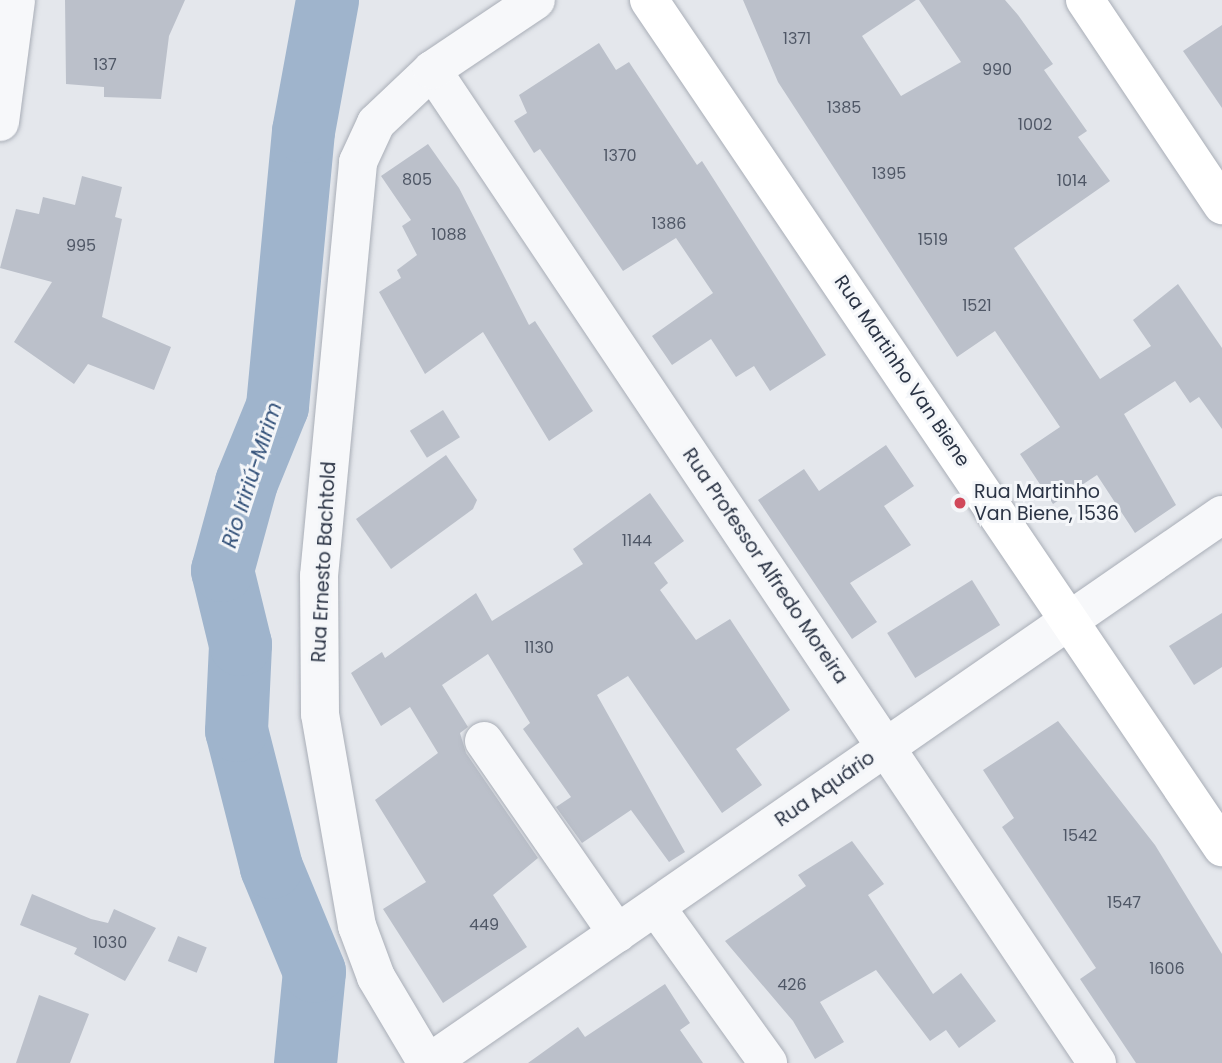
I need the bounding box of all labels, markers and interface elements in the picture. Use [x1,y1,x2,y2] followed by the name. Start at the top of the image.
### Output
[783,29,811,49] house number: 1371
[93,55,117,75] house number: 137
[982,60,1012,80] house number: 990
[827,98,861,118] house number: 1385
[1018,115,1052,135] house number: 1002
[603,146,637,166] house number: 1370
[872,164,906,184] house number: 1395
[402,170,432,190] house number: 805
[1057,171,1087,191] house number: 1014
[652,214,686,234] house number: 1386
[431,225,467,245] house number: 1088
[918,230,948,250] house number: 1519
[66,236,96,256] house number: 995
[829,271,975,471] street label: Rua Martinho Van Biene
[962,296,992,316] house number: 1521
[217,399,287,551] water label: Rio Iririú-Mirim
[678,444,852,688] street label: Rua Professor Alfredo Moreira
[307,461,341,663] street label: Rua Ernesto Bachtold
[974,481,1119,525] place label: Rua Martinho Van Biene, 1536
[952,495,968,511] marker: Rua Martinho Van Biene, 1536
[622,531,652,551] house number: 1144
[524,638,554,658] house number: 1130
[771,746,879,832] street label: Rua Aquário
[1063,826,1097,846] house number: 1542
[1107,893,1141,913] house number: 1547
[469,915,499,935] house number: 449
[93,933,127,953] house number: 1030
[1149,959,1185,979] house number: 1606
[777,975,807,995] house number: 426

